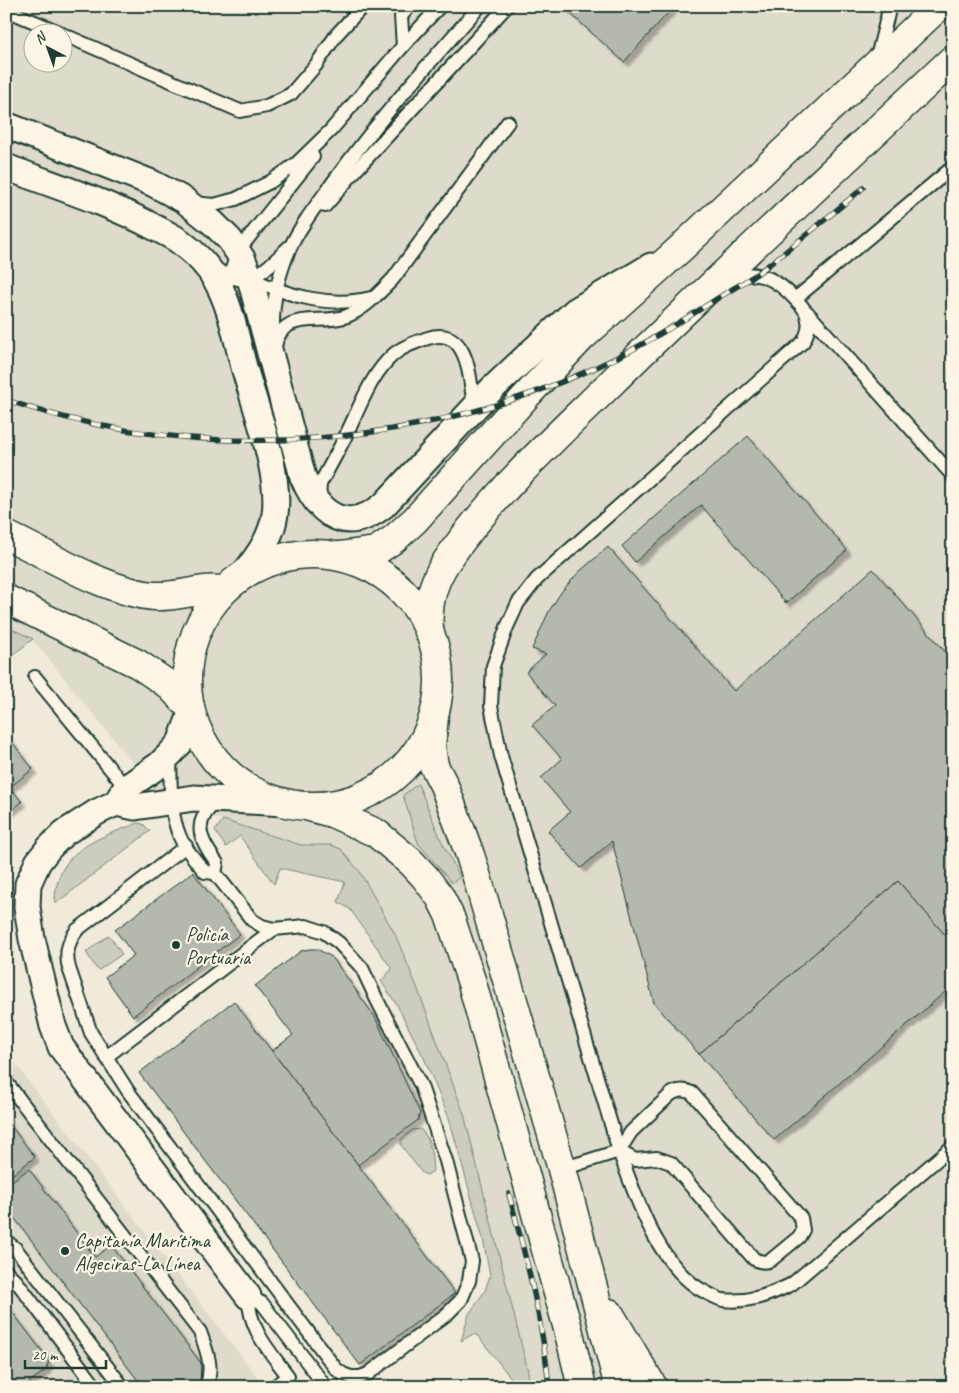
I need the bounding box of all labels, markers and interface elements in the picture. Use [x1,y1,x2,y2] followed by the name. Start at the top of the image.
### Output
[22,22,72,72] north arrow
[31,28,50,48] text: N
[186,922,252,970] place label: Policía Portuaria
[170,939,182,951] marker: Policía Portuaria
[75,1228,212,1276] place label: Capitanía Marítima Algeciras-La Línea
[59,1245,71,1257] marker: Capitanía Marítima Algeciras-La Línea
[25,1338,106,1370] scale bar
[32,1346,59,1365] text: 20 m

